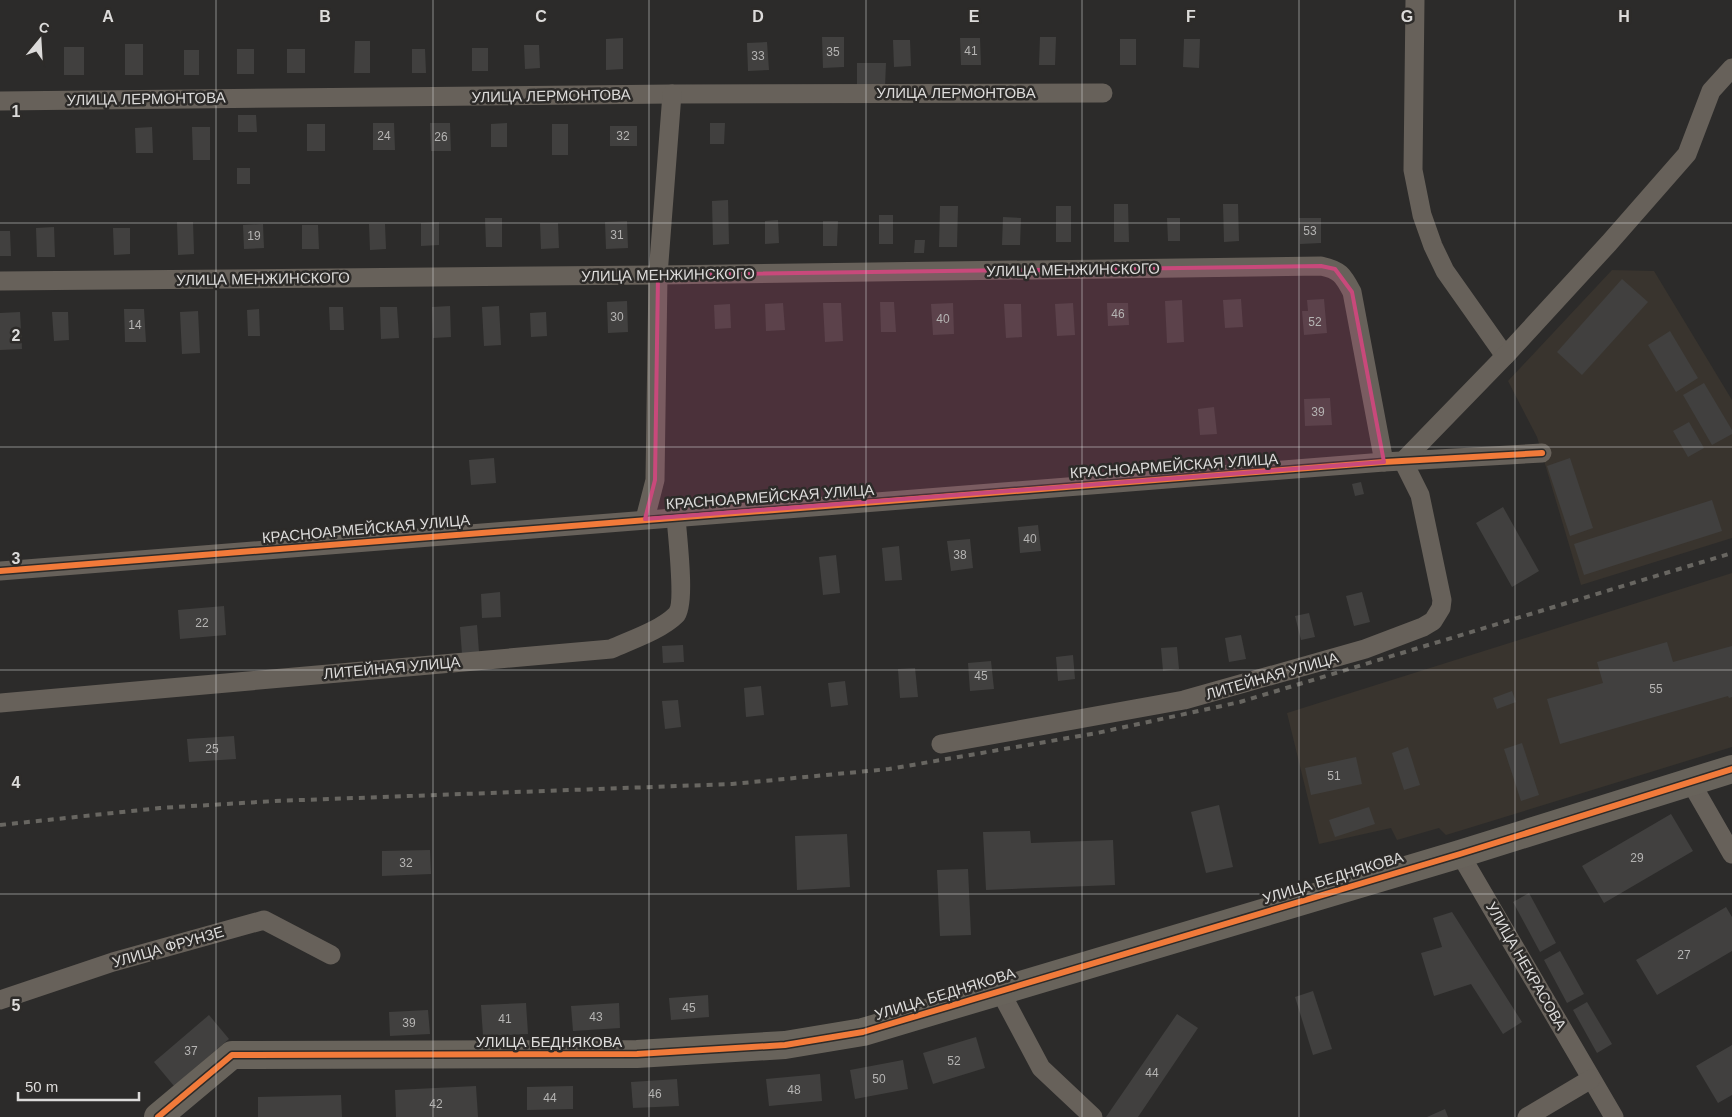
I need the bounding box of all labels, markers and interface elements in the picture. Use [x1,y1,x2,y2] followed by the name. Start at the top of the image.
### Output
[102,8,114,25] text: A
[319,8,331,25] text: B
[535,8,547,25] text: C
[752,8,764,25] text: D
[969,8,980,25] text: E
[1186,8,1196,25] text: F
[1401,8,1413,25] text: G
[1618,8,1630,25] text: H
[15,15,65,65] north arrow
[37,18,51,37] text: С
[964,44,978,58] house number: 41
[826,45,840,59] house number: 35
[751,49,765,63] house number: 33
[876,84,1036,101] street label: УЛИЦА ЛЕРМОНТОВА
[471,86,631,105] street label: УЛИЦА ЛЕРМОНТОВА
[66,89,226,108] street label: УЛИЦА ЛЕРМОНТОВА
[12,103,21,120] text: 1
[377,129,391,143] house number: 24
[616,129,630,143] house number: 32
[434,130,448,144] house number: 26
[1303,224,1317,238] house number: 53
[610,228,624,242] house number: 31
[247,229,261,243] house number: 19
[986,259,1160,280] street label: УЛИЦА МЕНЖИНСКОГО
[581,264,755,285] street label: УЛИЦА МЕНЖИНСКОГО
[176,268,350,289] street label: УЛИЦА МЕНЖИНСКОГО
[1111,307,1125,321] house number: 46
[610,310,624,324] house number: 30
[936,312,950,326] house number: 40
[1308,315,1322,329] house number: 52
[128,318,142,332] house number: 14
[12,327,21,344] text: 2
[1311,405,1325,419] house number: 39
[1069,450,1279,481] street label: КРАСНОАРМЕЙСКАЯ УЛИЦА
[665,481,875,512] street label: КРАСНОАРМЕЙСКАЯ УЛИЦА
[261,511,471,546] street label: КРАСНОАРМЕЙСКАЯ УЛИЦА
[1023,532,1037,546] house number: 40
[953,548,967,562] house number: 38
[12,550,21,567] text: 3
[195,616,209,630] house number: 22
[1204,648,1340,703] street label: ЛИТЕЙНАЯ УЛИЦА
[323,653,461,682] street label: ЛИТЕЙНАЯ УЛИЦА
[974,669,988,683] house number: 45
[1649,682,1663,696] house number: 55
[205,742,219,756] house number: 25
[1327,769,1341,783] house number: 51
[12,774,21,791] text: 4
[1260,848,1405,907] street label: УЛИЦА БЕДНЯКОВА
[1630,851,1644,865] house number: 29
[399,856,413,870] house number: 32
[1483,899,1570,1033] street label: УЛИЦА НЕКРАСОВА
[110,922,226,971] street label: УЛИЦА ФРУНЗЕ
[1677,948,1691,962] house number: 27
[872,964,1017,1023] street label: УЛИЦА БЕДНЯКОВА
[12,997,21,1014] text: 5
[682,1001,696,1015] house number: 45
[589,1010,603,1024] house number: 43
[498,1012,512,1026] house number: 41
[402,1016,416,1030] house number: 39
[476,1033,622,1050] street label: УЛИЦА БЕДНЯКОВА
[184,1044,198,1058] house number: 37
[947,1054,961,1068] house number: 52
[1145,1066,1159,1080] house number: 44
[18,1070,139,1102] scale bar
[872,1072,886,1086] house number: 50
[25,1078,58,1095] text: 50 m
[787,1083,801,1097] house number: 48
[648,1087,662,1101] house number: 46
[543,1091,557,1105] house number: 44
[429,1097,443,1111] house number: 42

